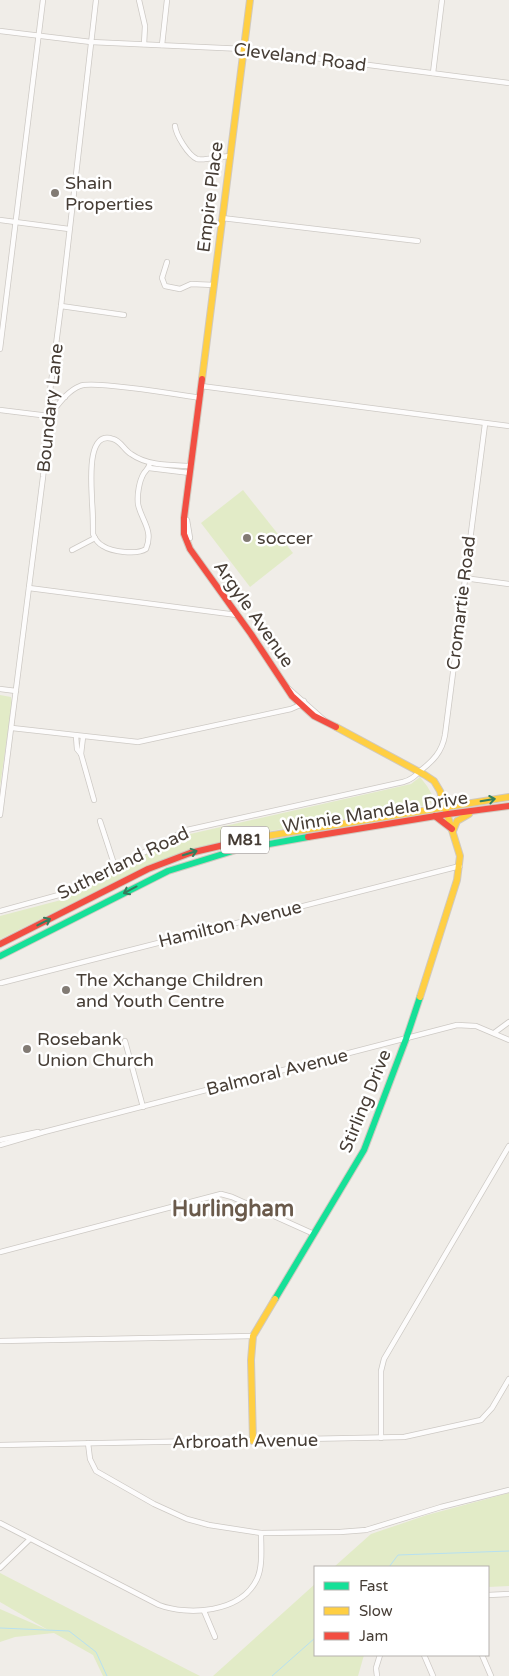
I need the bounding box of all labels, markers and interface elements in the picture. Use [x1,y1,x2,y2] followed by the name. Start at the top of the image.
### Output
[232,38,368,76] street label: Cleveland Road
[192,140,228,254] street label: Empire Place
[65,172,153,215] place label: Shain Properties
[49,187,61,199] marker: Shain Properties
[32,342,68,474] street label: Boundary Lane
[257,527,313,549] place label: soccer
[241,532,253,544] marker: soccer
[442,535,480,671] street label: Cromartie Road
[209,557,299,671] street label: Argyle Avenue
[281,786,469,838] street label: Winnie Mandela Drive
[480,795,496,805] one-way arrow
[54,822,192,904] street label: Sutherland Road
[221,826,269,854] road number: M81
[182,848,198,858] one-way arrow
[122,885,137,895] one-way arrow
[156,896,304,952] street label: Hamilton Avenue
[36,917,51,927] one-way arrow
[76,969,263,1012] place label: The Xchange Children and Youth Centre
[60,984,72,996] marker: The Xchange Children and Youth Centre
[37,1028,154,1071] place label: Rosebank Union Church
[21,1043,33,1055] marker: Rosebank Union Church
[204,1044,350,1100] street label: Balmoral Avenue
[334,1046,396,1156] street label: Stirling Drive
[172,1196,294,1222] district label: Hurlingham
[172,1429,318,1453] street label: Arbroath Avenue
[314,1566,489,1656] legend
[359,1577,389,1595] text: Fast
[359,1602,393,1620] text: Slow
[359,1627,388,1645] text: Jam

